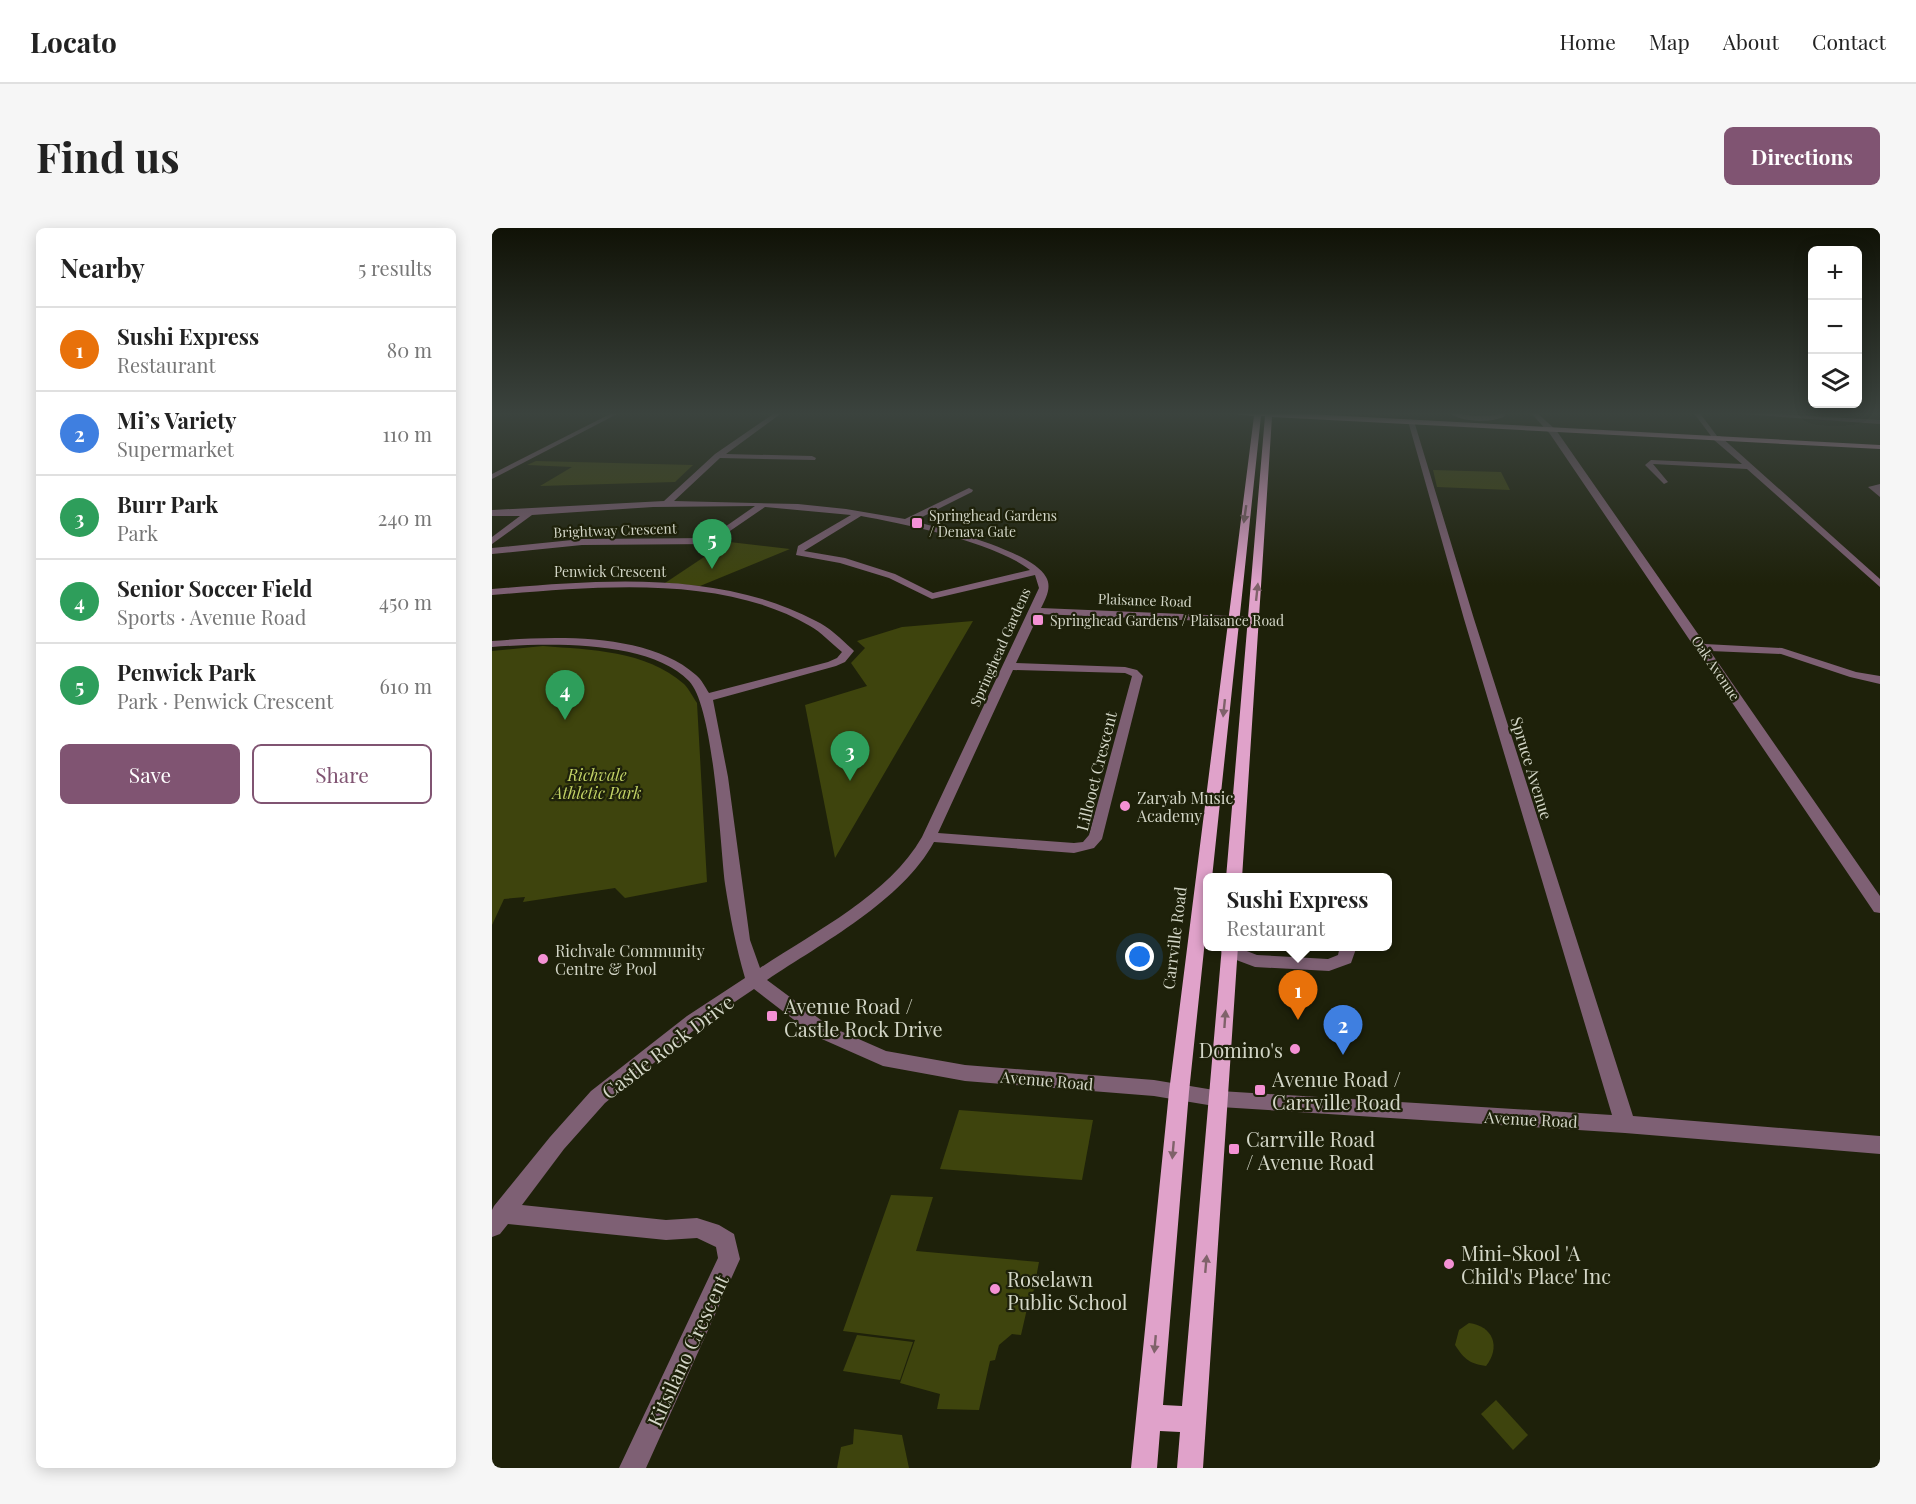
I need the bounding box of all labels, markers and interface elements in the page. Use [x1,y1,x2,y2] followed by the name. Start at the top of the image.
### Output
[30,23,117,60] text: Locato
[1560,27,1616,55] text: Home
[1649,27,1690,55] text: Map
[1723,27,1779,55] text: About
[1812,27,1886,55] text: Contact
[1724,127,1880,185] button: Directions
[36,128,180,184] text: Find us
[1808,246,1862,408] map controls
[1808,246,1862,300] button: +
[60,250,145,285] text: Nearby
[358,254,432,281] text: 5 results
[1808,300,1862,354] button: −
[117,321,259,351] text: Sushi Express
[76,336,83,363] text: 1
[387,336,432,363] text: 80 m
[117,351,216,378] text: Restaurant
[1808,354,1862,408] button: layers
[117,405,236,435] text: Mi’s Variety
[74,420,85,447] text: 2
[382,420,432,447] text: 110 m
[117,435,234,462] text: Supermarket
[117,489,218,519] text: Burr Park
[75,504,84,531] text: 3
[378,504,432,531] text: 240 m
[1241,504,1250,523] one-way arrow
[929,506,1057,541] place label: Springhead Gardens / Denava Gate
[910,516,924,530] marker: Springhead Gardens / Denava Gate
[553,518,678,542] street label: Brightway Crescent
[117,519,158,546] text: Park
[692,520,732,569] pin: 5
[554,562,667,581] street label: Penwick Crescent
[117,573,312,603] text: Senior Soccer Field
[1252,582,1262,601] one-way arrow
[965,585,1035,709] street label: Springhead Gardens
[74,588,85,615] text: 4
[379,588,432,615] text: 450 m
[1098,589,1192,611] street label: Plaisance Road
[117,603,306,630] text: Sports · Avenue Road
[1050,611,1284,630] place label: Springhead Gardens / Plaisance Road
[1031,613,1045,627] marker: Springhead Gardens / Plaisance Road
[1687,632,1745,704] street label: Oak Avenue
[117,657,256,687] text: Penwick Park
[546,670,584,720] pin: 4
[75,672,84,699] text: 5
[380,672,432,699] text: 610 m
[117,687,333,714] text: Park · Penwick Crescent
[1219,698,1229,717] one-way arrow
[1071,709,1121,833] street label: Lillooet Crescent
[1506,714,1558,822] street label: Spruce Avenue
[830,732,870,781] pin: 3
[60,744,240,804] button: Save
[252,744,432,804] button: Share
[550,764,642,803] park label: Richvale Athletic Park
[1136,787,1233,826] place label: Zaryab Music Academy
[1118,799,1132,813] marker: Zaryab Music Academy
[1203,873,1392,951] popup
[1226,884,1369,914] text: Sushi Express
[1157,886,1191,990] street label: Carrville Road
[1226,914,1325,941] text: Restaurant
[555,940,705,979] place label: Richvale Community Centre & Pool
[1125,942,1154,971] your location
[536,952,550,966] marker: Richvale Community Centre & Pool
[1278,970,1318,1020] pin: 1
[596,987,738,1105] street label: Castle Rock Drive
[783,992,943,1042] place label: Avenue Road / Castle Rock Drive
[1324,1006,1362,1055] pin: 2
[765,1009,779,1023] marker: Avenue Road / Castle Rock Drive
[1221,1010,1230,1029] one-way arrow
[1199,1036,1283,1063] place label: Domino's
[1288,1042,1302,1056] marker: Domino's
[999,1065,1094,1095] street label: Avenue Road
[1271,1065,1401,1115] place label: Avenue Road / Carrville Road
[1253,1083,1267,1097] marker: Avenue Road / Carrville Road
[1483,1106,1578,1132] street label: Avenue Road
[1246,1125,1375,1175] place label: Carrville Road / Avenue Road
[1169,1141,1178,1160] one-way arrow
[1227,1142,1241,1156] marker: Carrville Road / Avenue Road
[1461,1239,1611,1289] place label: Mini-Skool 'A Child's Place' Inc
[1201,1254,1211,1273] one-way arrow
[1442,1257,1456,1271] marker: Mini-Skool 'A Child's Place' Inc
[1007,1265,1128,1315] place label: Roselawn Public School
[640,1269,734,1430] street label: Kitsilano Crescent
[988,1282,1002,1296] marker: Roselawn Public School
[1150,1335,1160,1354] one-way arrow

